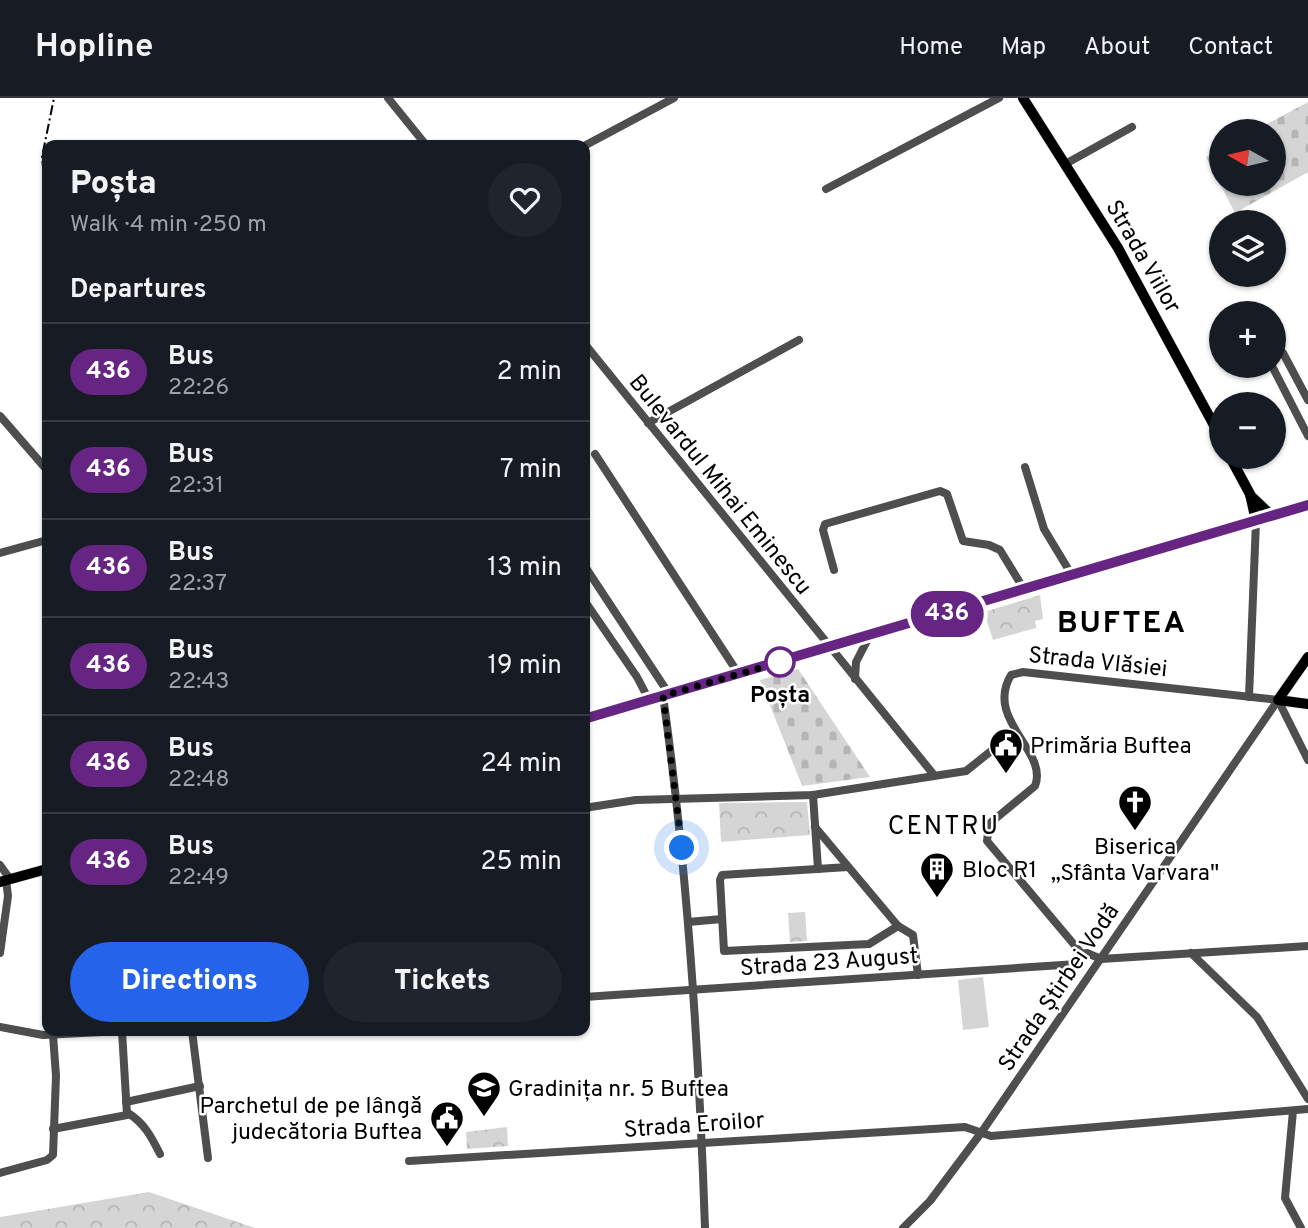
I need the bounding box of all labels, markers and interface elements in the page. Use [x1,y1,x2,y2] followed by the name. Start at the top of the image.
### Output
[35,27,153,69] text: Hopline
[899,33,963,63] text: Home
[1001,33,1046,63] text: Map
[1084,33,1150,63] text: About
[1188,33,1273,63] text: Contact
[1209,119,1286,196] north arrow
[1209,119,1286,469] map controls
[488,163,562,237] button: heart
[70,164,157,206] text: Poșta
[1098,195,1186,319] street label: Strada Viilor
[1209,210,1286,287] button: layers
[70,211,267,240] text: Walk · 4 min · 250 m
[70,274,207,307] text: Departures
[1209,301,1286,378] button: +
[168,341,214,374] text: Bus
[497,356,562,389] text: 2 min
[86,357,131,387] text: 436
[621,369,817,602] street label: Bulevardul Mihai Eminescu
[168,374,229,403] text: 22:26
[1209,392,1286,469] button: −
[168,439,214,472] text: Bus
[500,454,562,487] text: 7 min
[86,455,131,485] text: 436
[168,472,224,501] text: 22:31
[168,537,214,570] text: Bus
[487,552,562,585] text: 13 min
[86,553,131,583] text: 436
[168,570,227,599] text: 22:37
[907,591,987,637] line badge: 436
[925,599,969,629] text: 436
[1057,606,1187,643] district label: BUFTEA
[168,635,214,668] text: Bus
[1027,642,1169,685] street label: Strada Vlăsiei
[765,647,795,677] marker: Poșta
[487,650,562,683] text: 19 min
[86,651,131,681] text: 436
[168,668,229,697] text: 22:43
[750,682,810,711] place label: Poșta
[987,726,1025,775] public building icon: Primăria Buftea
[168,733,214,766] text: Bus
[1030,733,1192,762] place label: Primăria Buftea
[481,748,562,781] text: 24 min
[86,749,131,779] text: 436
[168,766,230,795] text: 22:48
[1116,783,1154,832] church icon: Biserica „Sfânta Varvara"
[888,811,1000,844] district label: CENTRU
[664,830,699,865] your location
[168,831,214,864] text: Bus
[1051,834,1219,889] place label: Biserica „Sfânta Varvara"
[481,846,562,879] text: 25 min
[86,847,131,877] text: 436
[918,850,956,899] building icon: Bloc R1
[962,857,1037,886] place label: Bloc R1
[168,864,229,893] text: 22:49
[993,899,1127,1078] street label: Strada Știrbei Vodă
[70,942,309,1022] button: Directions
[323,942,562,1022] button: Tickets
[739,943,919,984] street label: Strada 23 August
[465,1069,503,1118] school or university icon: Gradinița nr. 5 Buftea
[508,1076,729,1105] place label: Gradinița nr. 5 Buftea
[199,1093,422,1148] place label: Parchetul de pe lângă judecătoria Buftea
[428,1099,466,1148] public building icon: Parchetul de pe lângă judecătoria Buftea
[623,1107,766,1146] street label: Strada Eroilor

